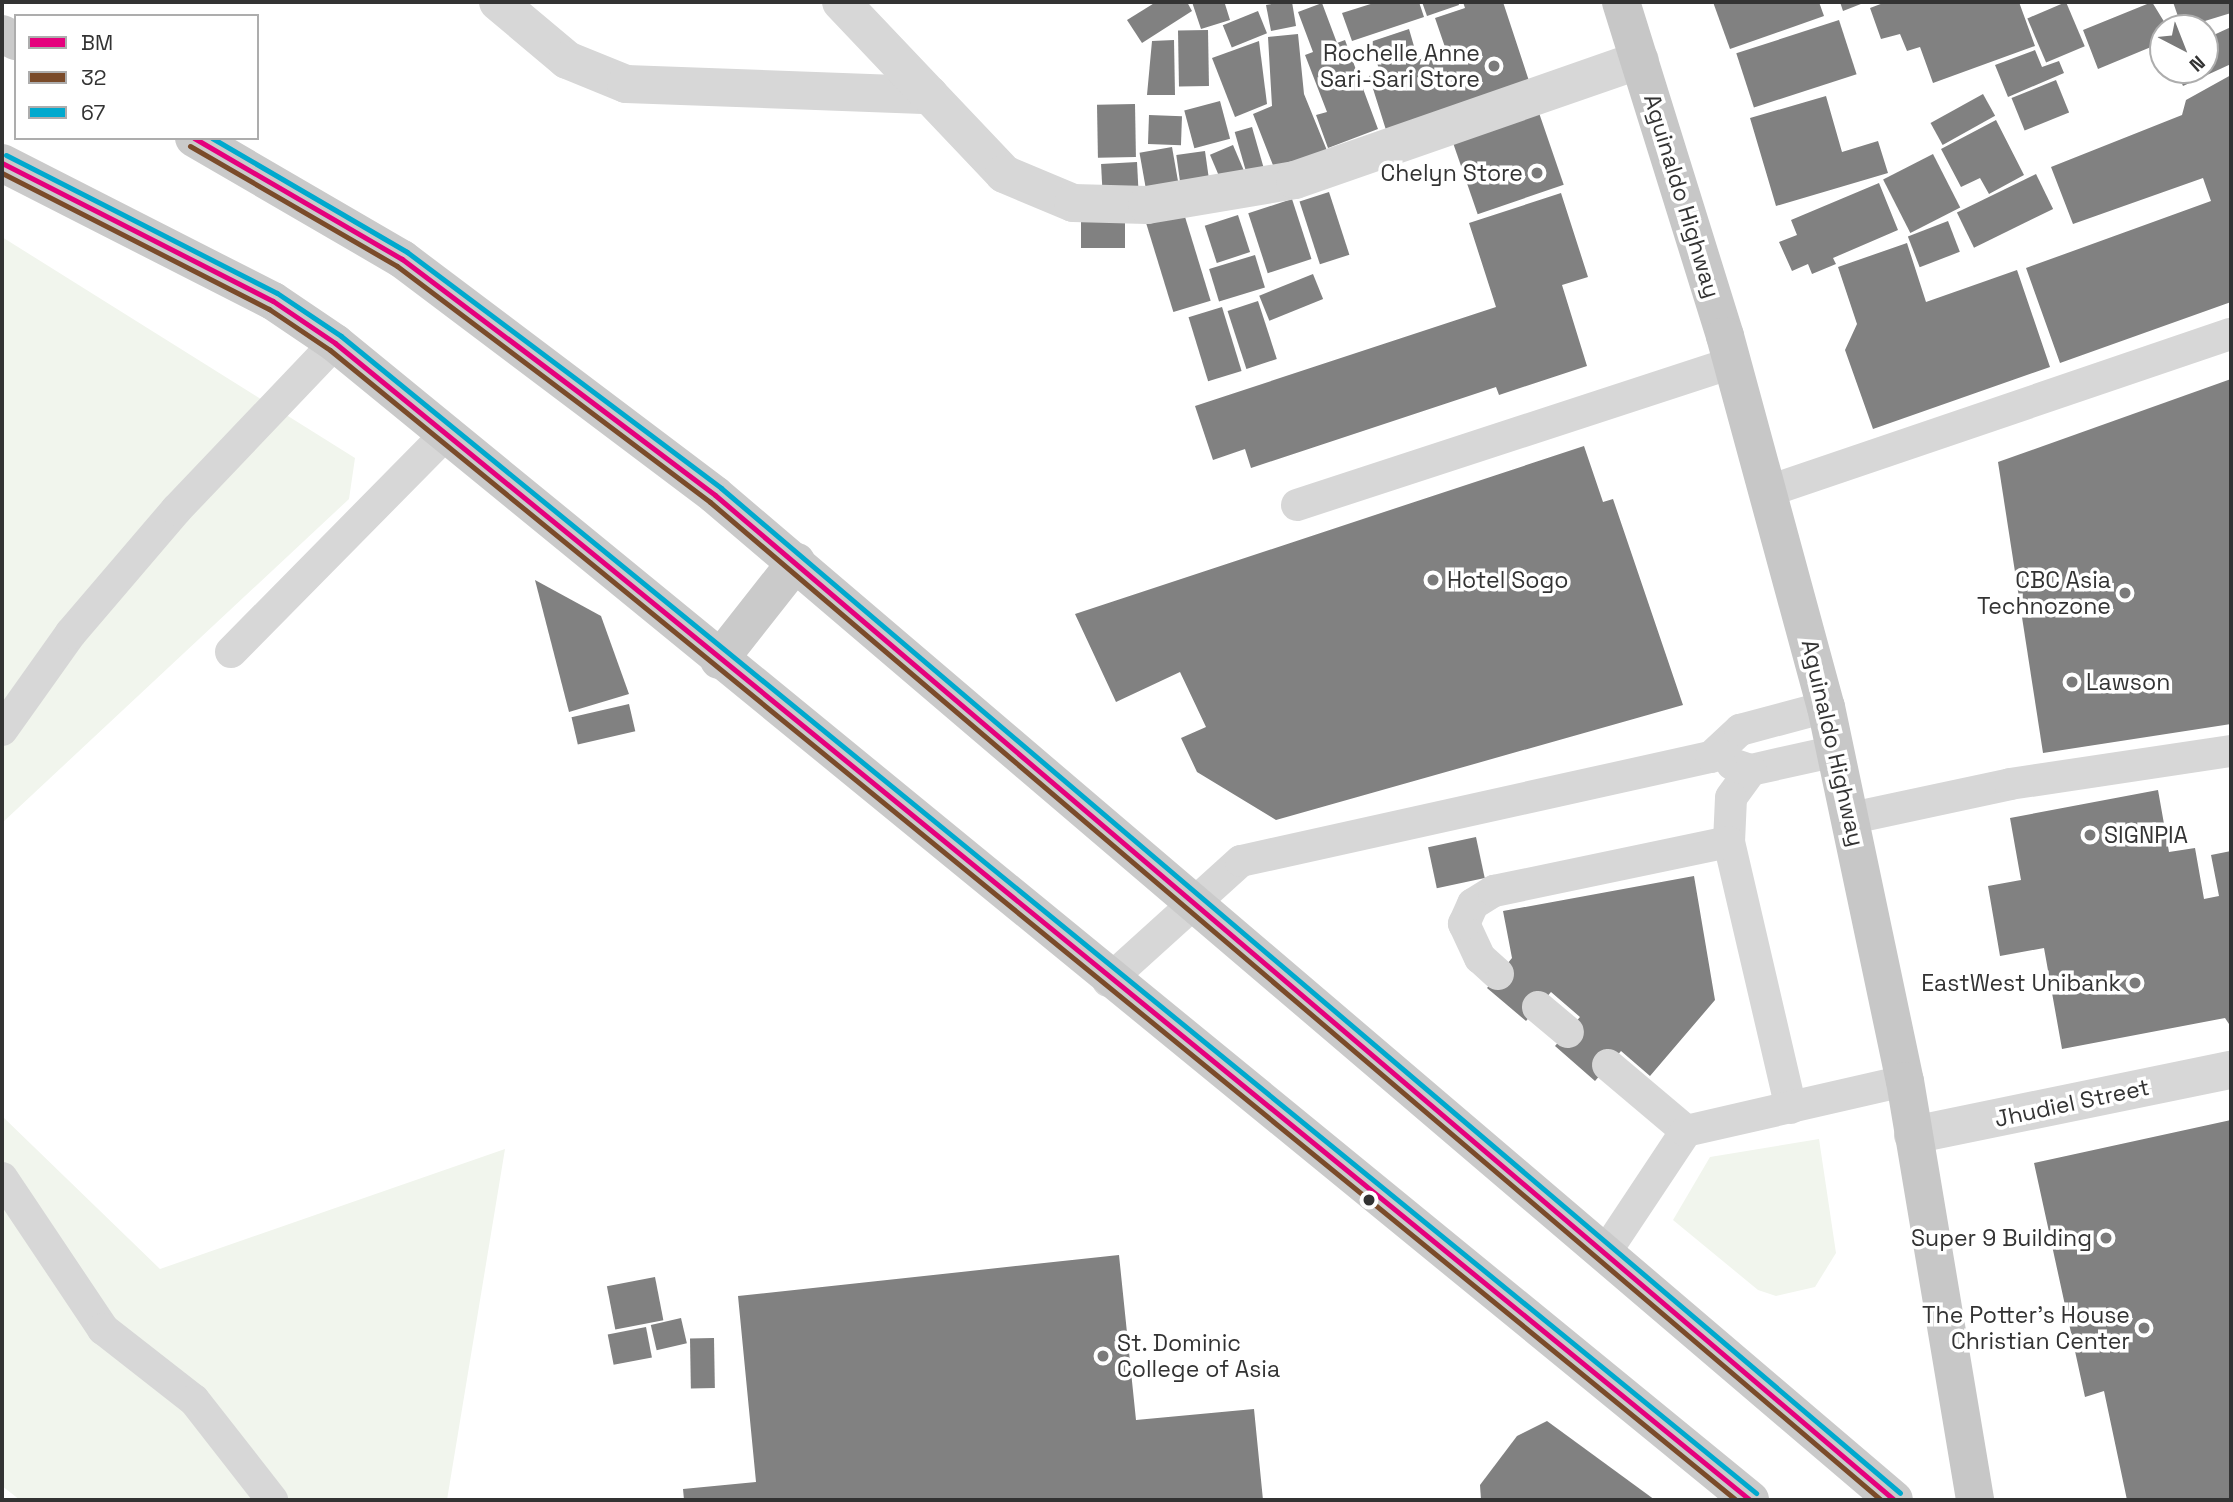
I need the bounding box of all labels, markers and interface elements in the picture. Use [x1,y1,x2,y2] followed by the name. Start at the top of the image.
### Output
[14,14,259,140] legend
[2149,14,2219,84] north arrow
[81,29,113,56] text: BM
[1320,39,1480,93] place label: Rochelle Anne Sari-Sari Store
[2184,50,2210,77] text: N
[1486,58,1502,74] marker: Rochelle Anne Sari-Sari Store
[81,64,106,91] text: 32
[1638,91,1726,301] street label: Aguinaldo Highway
[81,99,105,126] text: 67
[1380,159,1523,187] place label: Chelyn Store
[1529,165,1545,181] marker: Chelyn Store
[1447,566,1568,594] place label: Hotel Sogo
[1977,566,2111,620] place label: CBC Asia Technozone
[1425,572,1441,588] marker: Hotel Sogo
[2117,585,2133,601] marker: CBC Asia Technozone
[1796,637,1870,849] street label: Aguinaldo Highway
[2086,668,2170,696] place label: Lawson
[2064,674,2080,690] marker: Lawson
[2104,821,2188,849] place label: SIGNPIA
[2082,827,2098,843] marker: SIGNPIA
[1921,969,2121,997] place label: EastWest Unibank
[2127,975,2143,991] marker: EastWest Unibank
[1992,1073,2152,1133] street label: Jhudiel Street
[1362,1193,1376,1207] unlabelled marker
[1911,1224,2092,1252] place label: Super 9 Building
[2098,1230,2114,1246] marker: Super 9 Building
[1922,1301,2130,1355] place label: The Potter's House Christian Center
[2136,1320,2152,1336] marker: The Potter's House Christian Center
[1117,1329,1280,1383] place label: St. Dominic College of Asia
[1095,1348,1111,1364] marker: St. Dominic College of Asia

